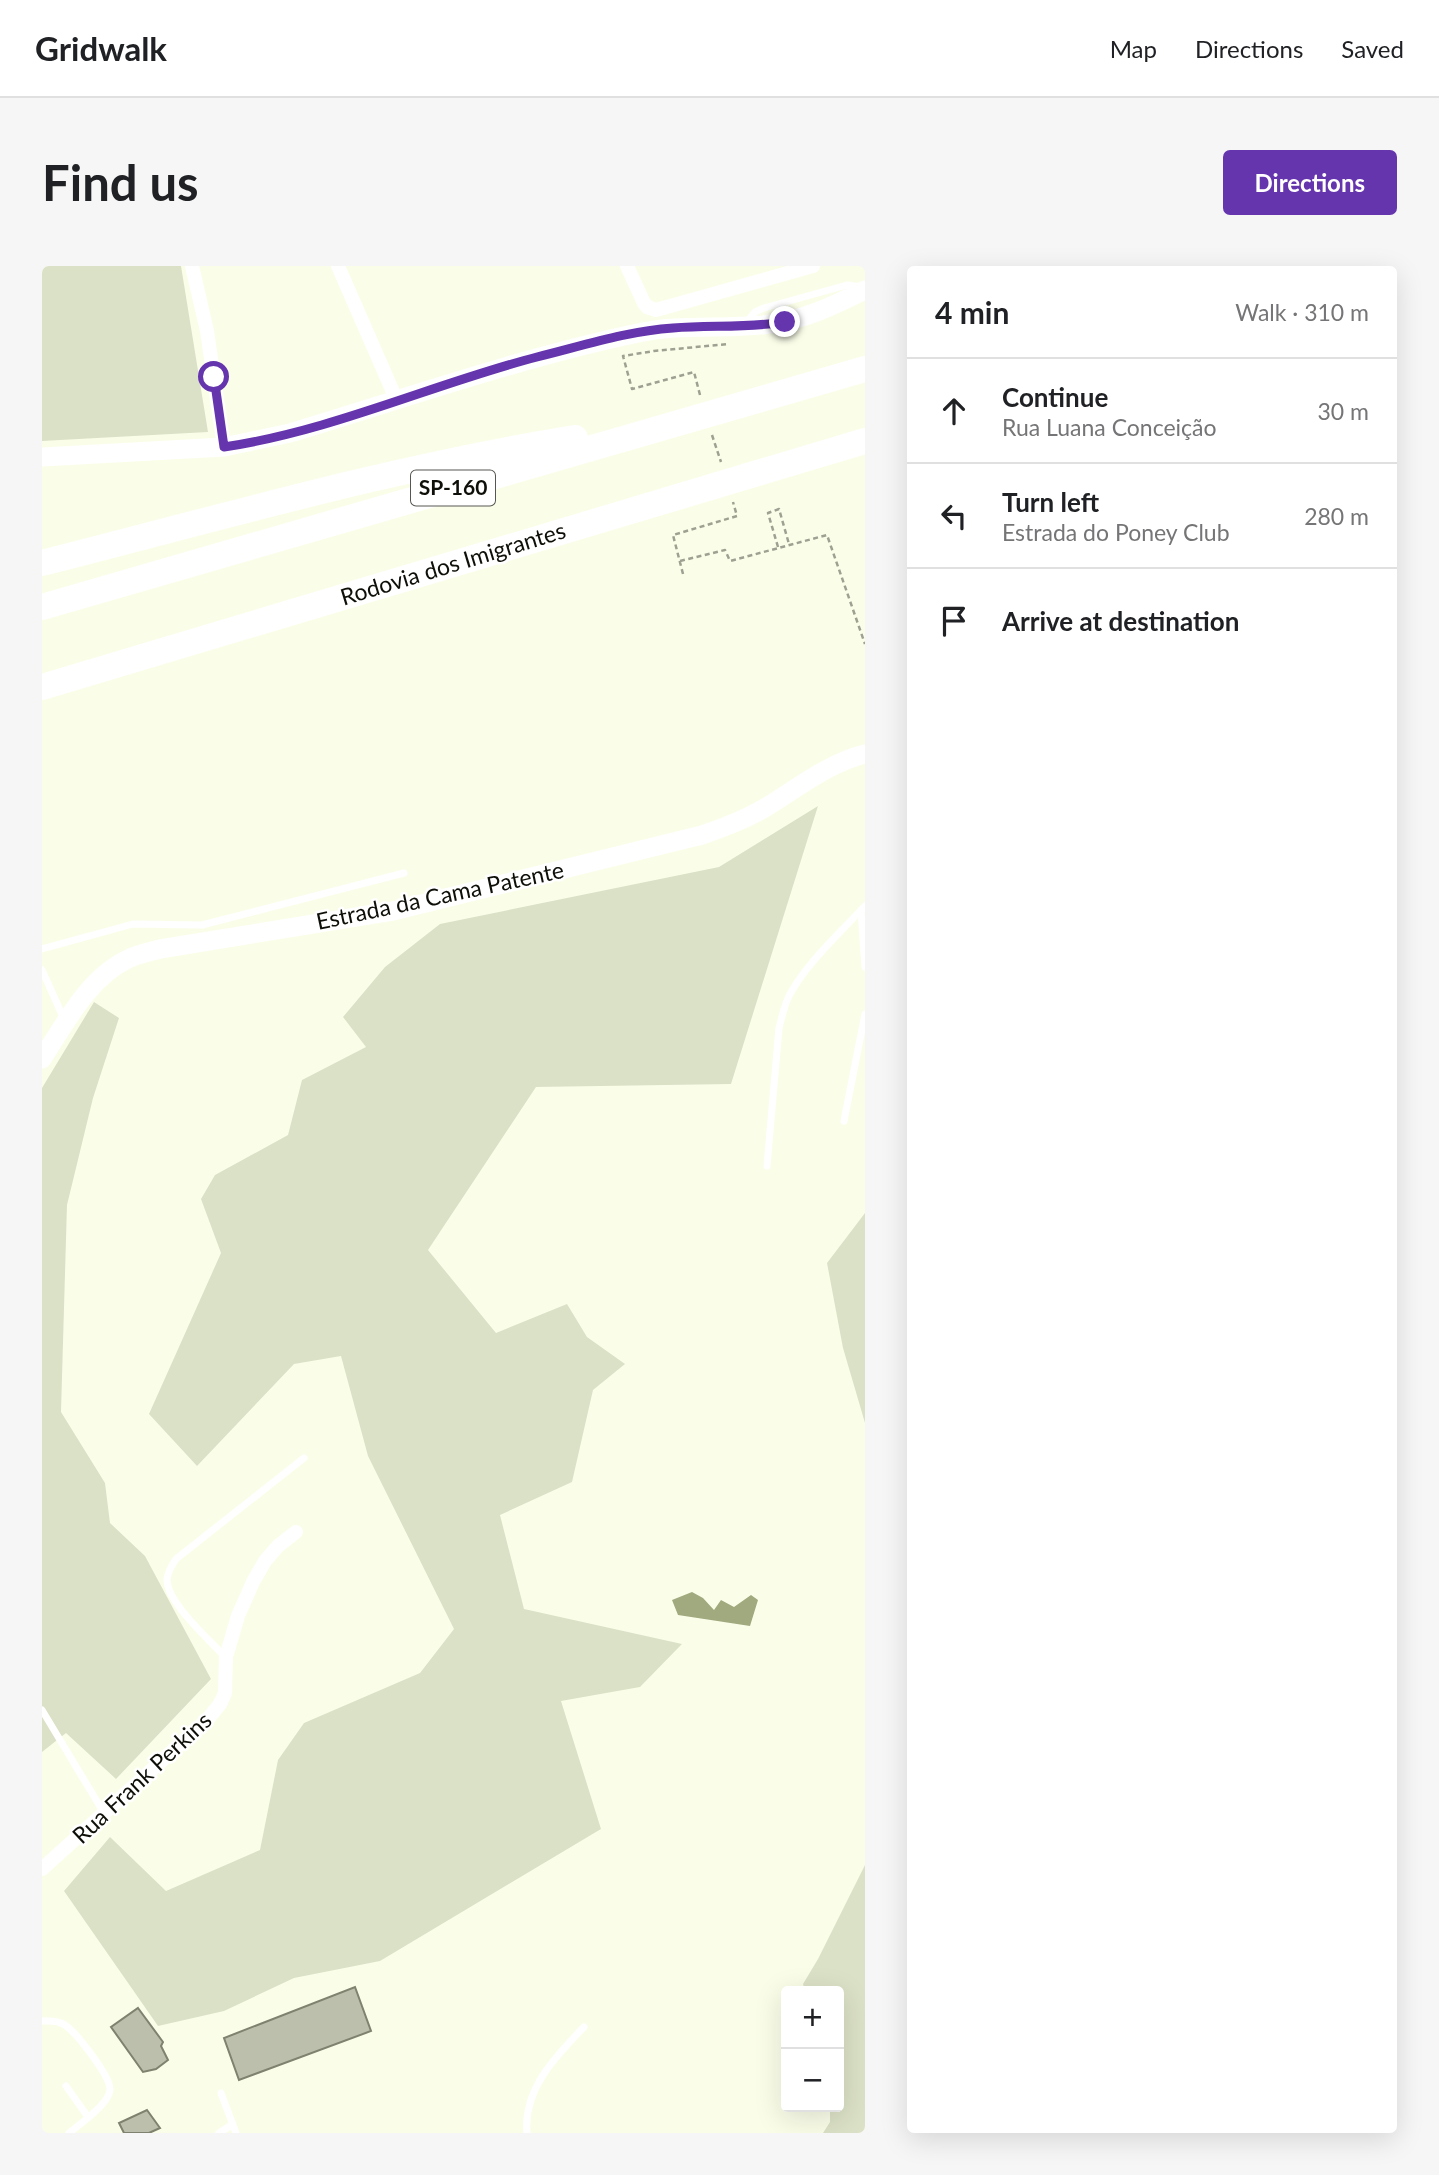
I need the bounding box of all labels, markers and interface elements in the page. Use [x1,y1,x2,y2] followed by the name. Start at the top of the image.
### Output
[35,28,167,68] text: Gridwalk
[1110,34,1157,63] text: Map
[1195,34,1303,63] text: Directions
[1341,34,1404,63] text: Saved
[1223,150,1397,215] button: Directions
[42,153,199,211] text: Find us
[935,294,1009,330] text: 4 min
[1235,298,1369,326] text: Walk · 310 m
[769,306,800,337] route end
[198,361,229,392] route start
[1002,381,1108,413] text: Continue
[935,392,973,430] icon: ahead
[1318,397,1369,425] text: 30 m
[1002,413,1217,441] text: Rua Luana Conceição
[411,470,495,506] road number: SP-160
[1002,486,1099,518] text: Turn left
[935,497,973,535] icon: left
[1304,502,1369,530] text: 280 m
[337,515,569,611] street label: Rodovia dos Imigrantes
[1002,518,1230,546] text: Estrada do Poney Club
[935,602,973,640] icon: arrive
[1002,605,1239,637] text: Arrive at destination
[313,855,566,935] street label: Estrada da Cama Patente
[66,1706,217,1849] street label: Rua Frank Perkins
[781,1986,844,2112] map controls
[781,1986,844,2049] button: +
[781,2049,844,2112] button: −

